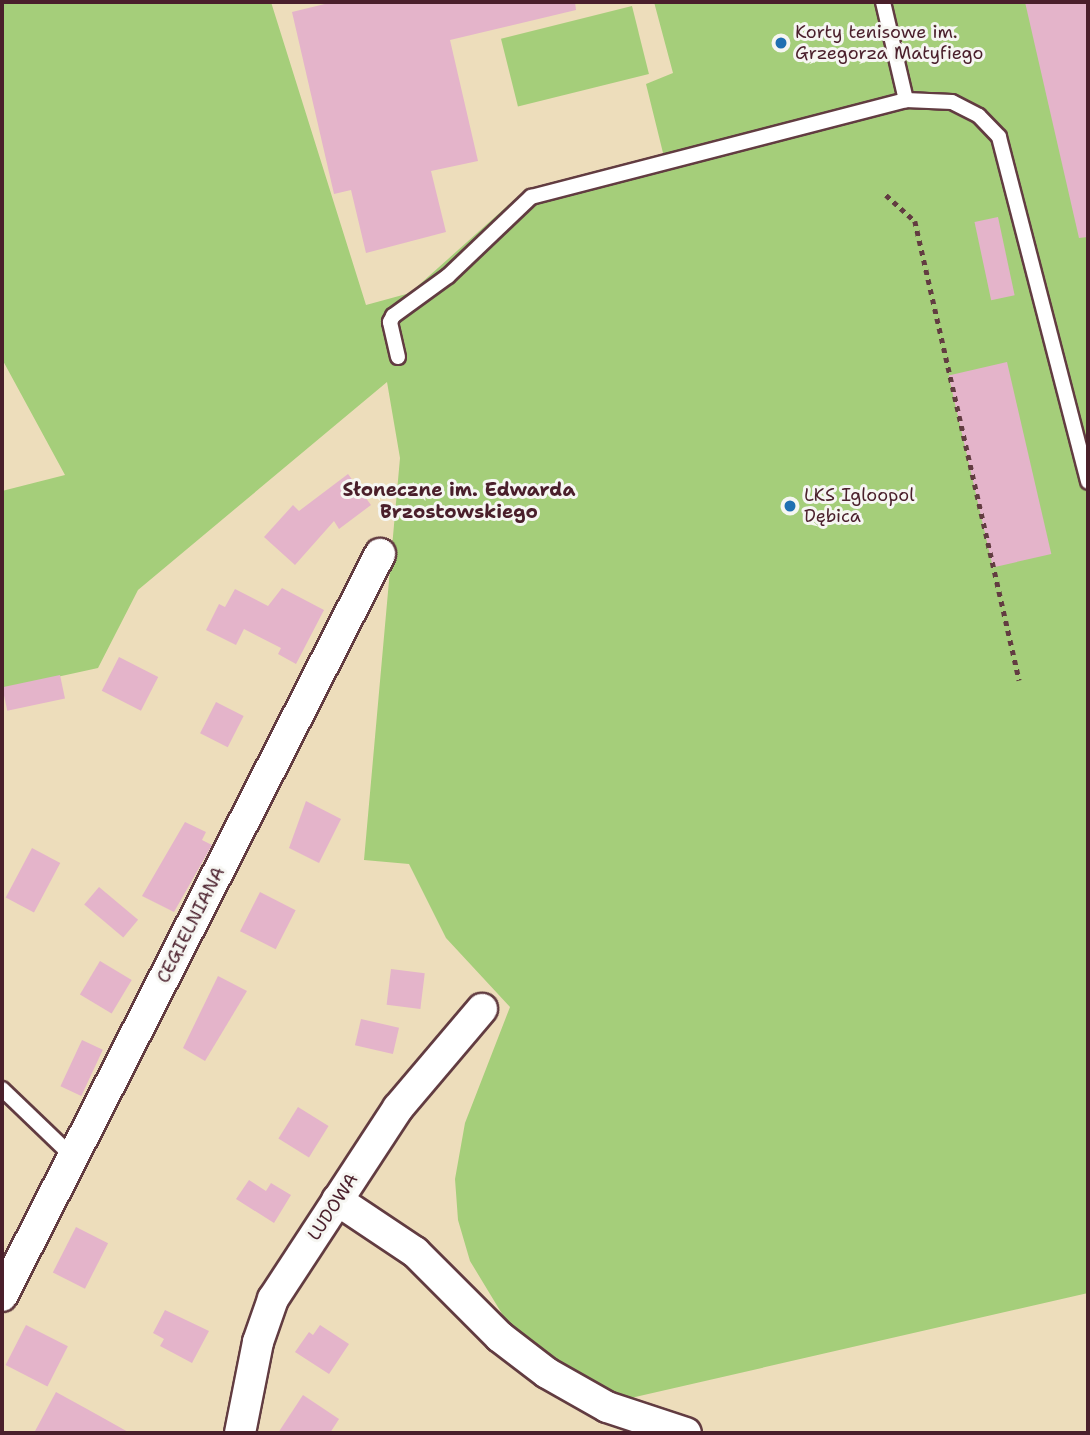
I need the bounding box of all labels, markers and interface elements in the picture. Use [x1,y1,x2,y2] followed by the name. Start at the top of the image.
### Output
[795,22,983,64] place label: Korty tenisowe im. Grzegorza Matyfiego
[773,35,789,51] marker: Korty tenisowe im. Grzegorza Matyfiego
[343,479,575,523] district label: Słoneczne im. Edwarda Brzostowskiego
[804,485,915,528] place label: LKS Igloopol Dębica
[782,498,798,514] marker: LKS Igloopol Dębica
[152,863,230,987] street label: CEGIELNIANA
[303,1169,363,1245] street label: LUDOWA

